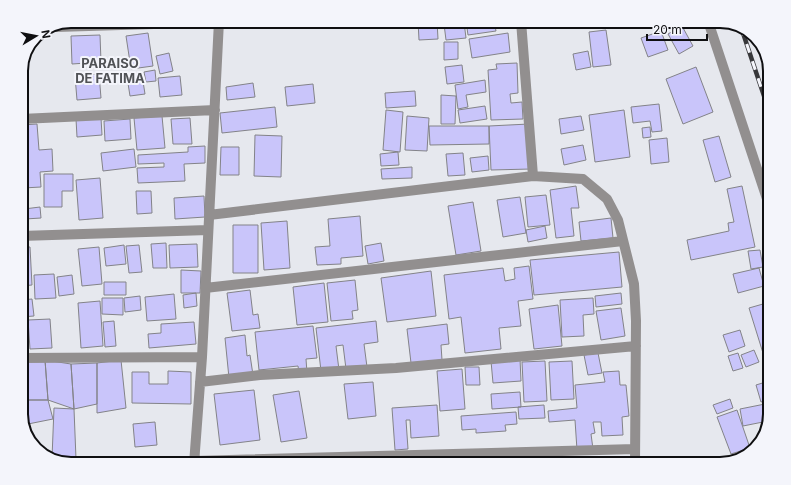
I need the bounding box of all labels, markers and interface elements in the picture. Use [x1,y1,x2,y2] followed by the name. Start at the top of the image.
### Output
[16,16,56,56] north arrow
[647,16,707,42] scale bar
[653,22,682,37] text: 20 m
[38,29,53,40] text: N
[75,55,145,86] district label: PARAISO DE FATIMA

